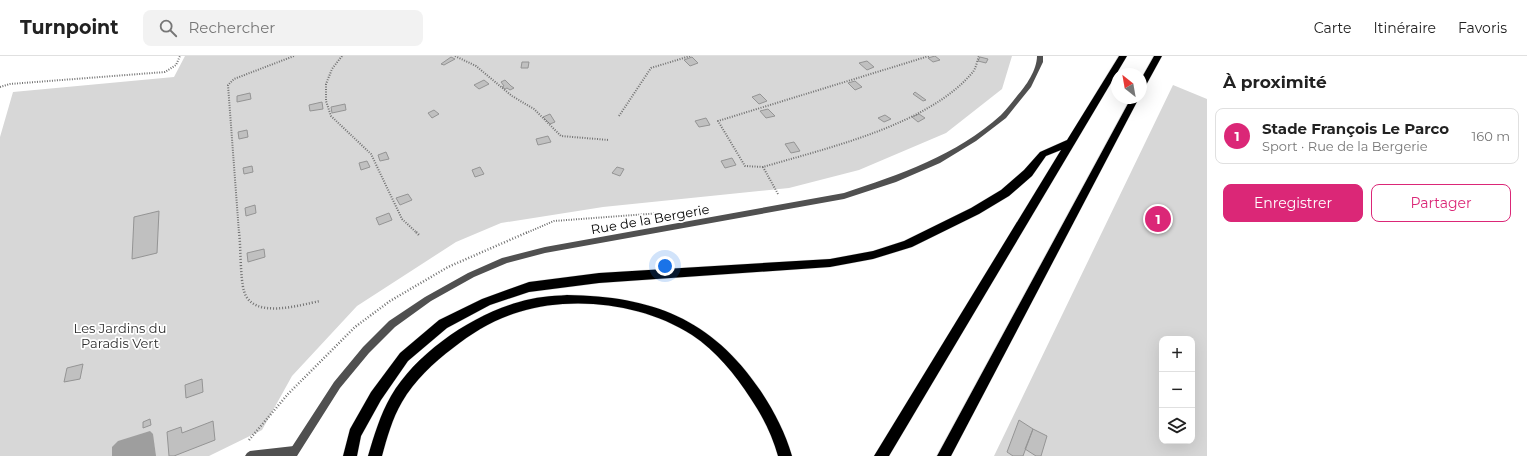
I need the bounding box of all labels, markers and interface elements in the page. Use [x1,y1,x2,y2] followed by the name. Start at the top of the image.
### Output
[143,10,423,46] search box
[20,16,119,39] text: Turnpoint
[157,17,179,39] icon: search
[189,18,275,37] text: Rechercher
[1314,19,1351,37] text: Carte
[1373,19,1436,37] text: Itinéraire
[1458,19,1507,37] text: Favoris
[1111,68,1147,104] north arrow
[1223,72,1327,92] text: À proximité
[1262,119,1449,138] text: Stade François Le Parco
[1234,128,1240,144] text: 1
[1472,128,1510,144] text: 160 m
[1262,138,1428,154] text: Sport · Rue de la Bergerie
[1223,184,1363,222] button: Enregistrer
[1371,184,1511,222] button: Partager
[590,201,711,237] street label: Rue de la Bergerie
[1145,204,1171,234] pin: 1
[655,256,675,276] your location
[74,320,166,351] park label: Les Jardins du Paradis Vert
[1159,336,1195,444] map controls
[1159,336,1195,372] button: +
[1159,372,1195,408] button: −
[1159,408,1195,444] button: layers

